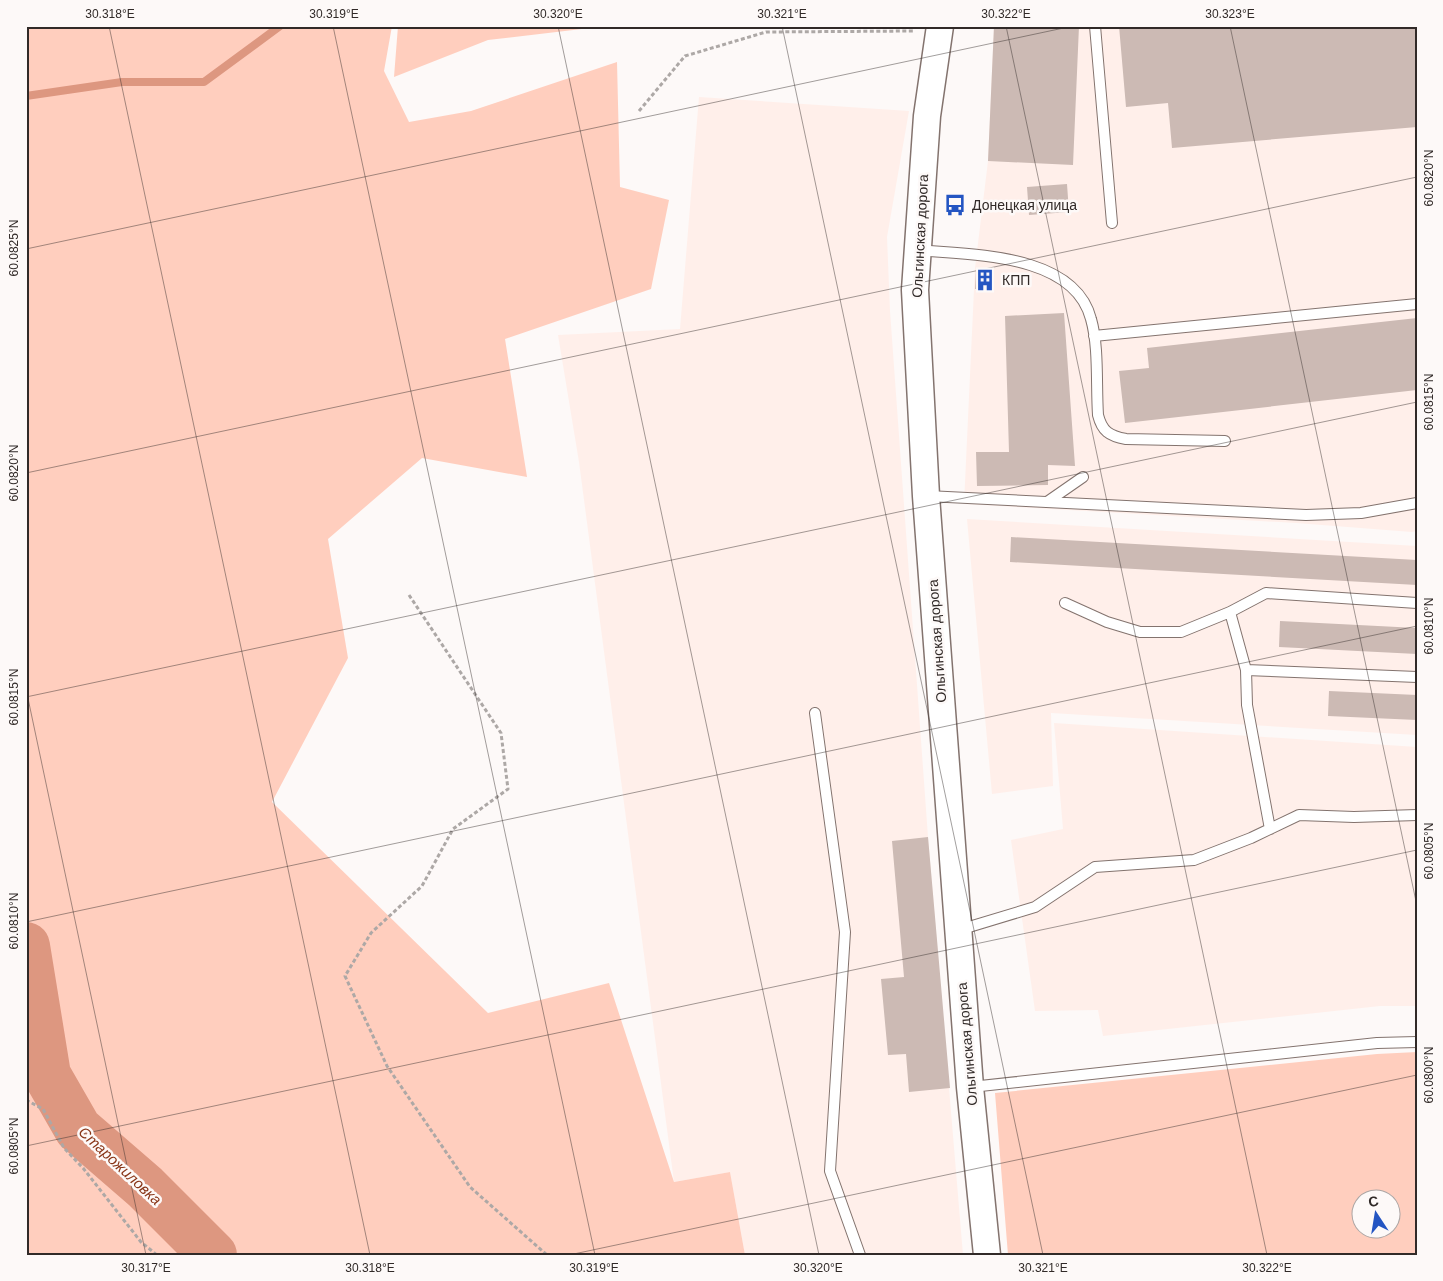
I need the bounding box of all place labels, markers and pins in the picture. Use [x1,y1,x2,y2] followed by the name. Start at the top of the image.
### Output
[942,192,968,218] bus stop icon: Донецкая улица
[972,197,1077,213] place label: Донецкая улица
[972,267,998,293] building icon: КПП
[1002,272,1030,288] place label: КПП

